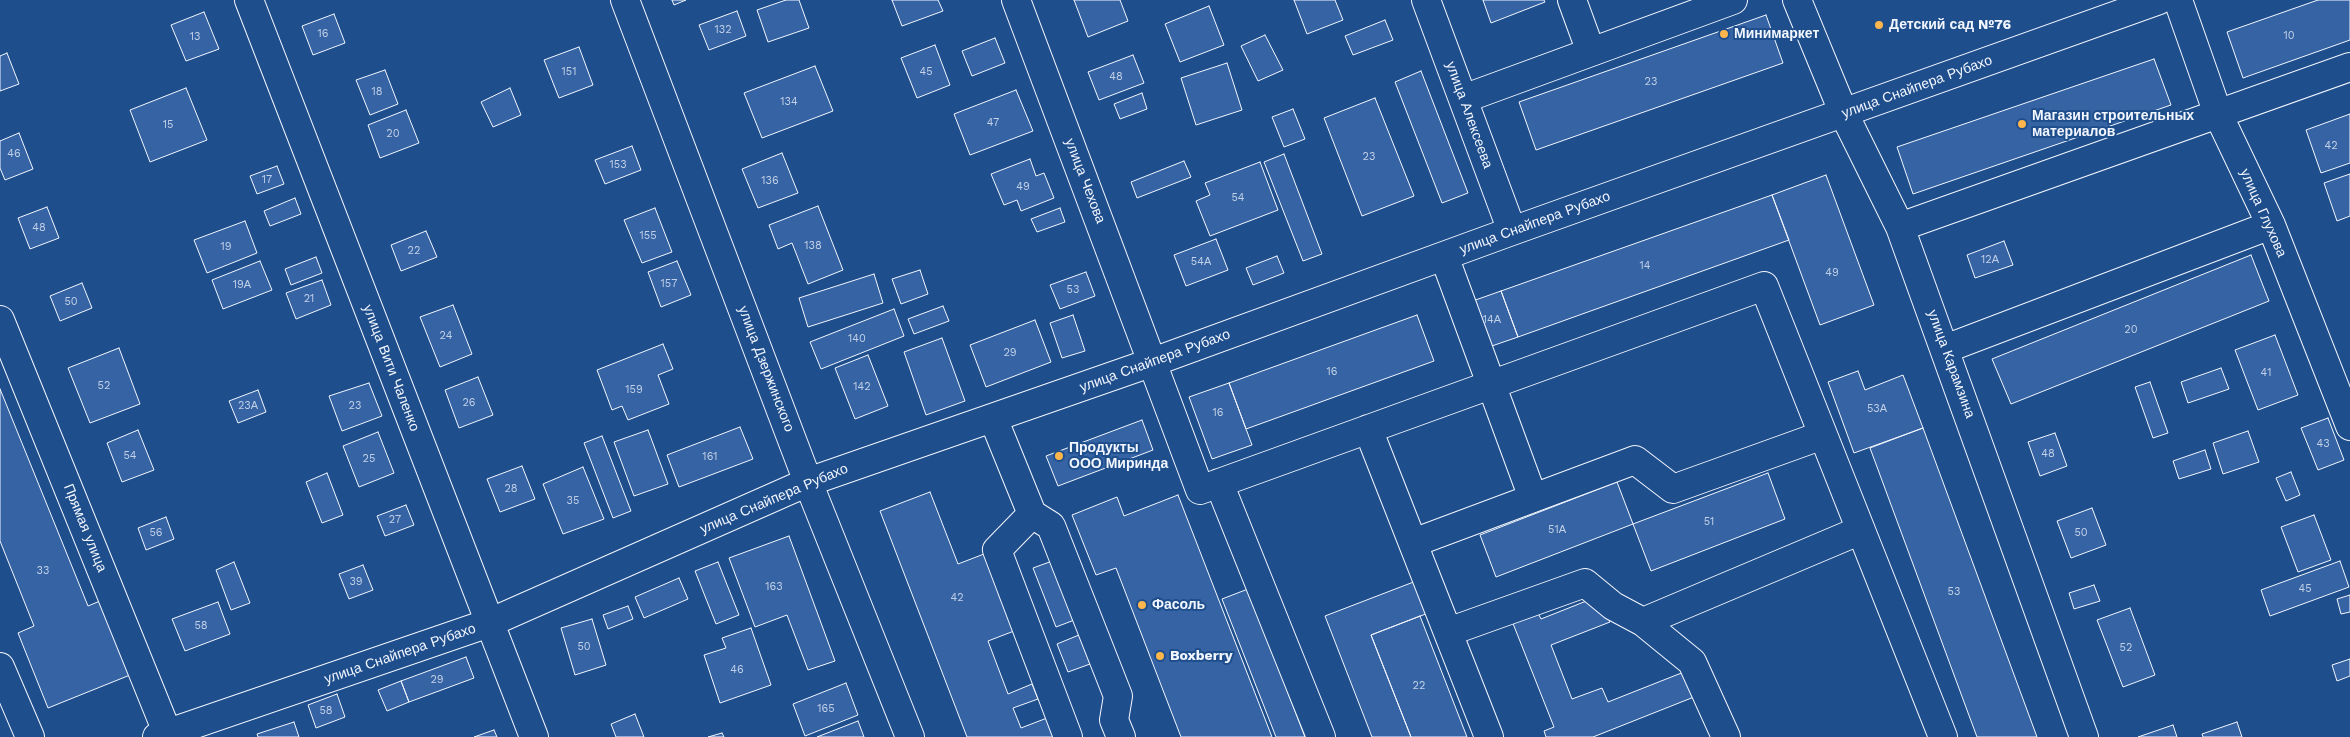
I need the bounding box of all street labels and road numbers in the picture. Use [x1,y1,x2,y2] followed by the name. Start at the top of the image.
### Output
[1839,52,1995,122] street label: улица Снайпера Рубахо
[1442,59,1496,171] street label: улица Алексеева
[1061,136,1109,226] street label: улица Чехова
[2236,166,2290,260] street label: улица Глухова
[1457,188,1613,258] street label: улица Снайпера Рубахо
[359,302,423,434] street label: улица Вити Чаленко
[734,304,798,434] street label: улица Дзержинского
[1924,308,1978,420] street label: улица Карамзина
[1077,326,1233,396] street label: улица Снайпера Рубахо
[698,460,850,538] street label: улица Снайпера Рубахо
[60,481,110,575] street label: Прямая улица
[322,620,478,688] street label: улица Снайпера Рубахо

